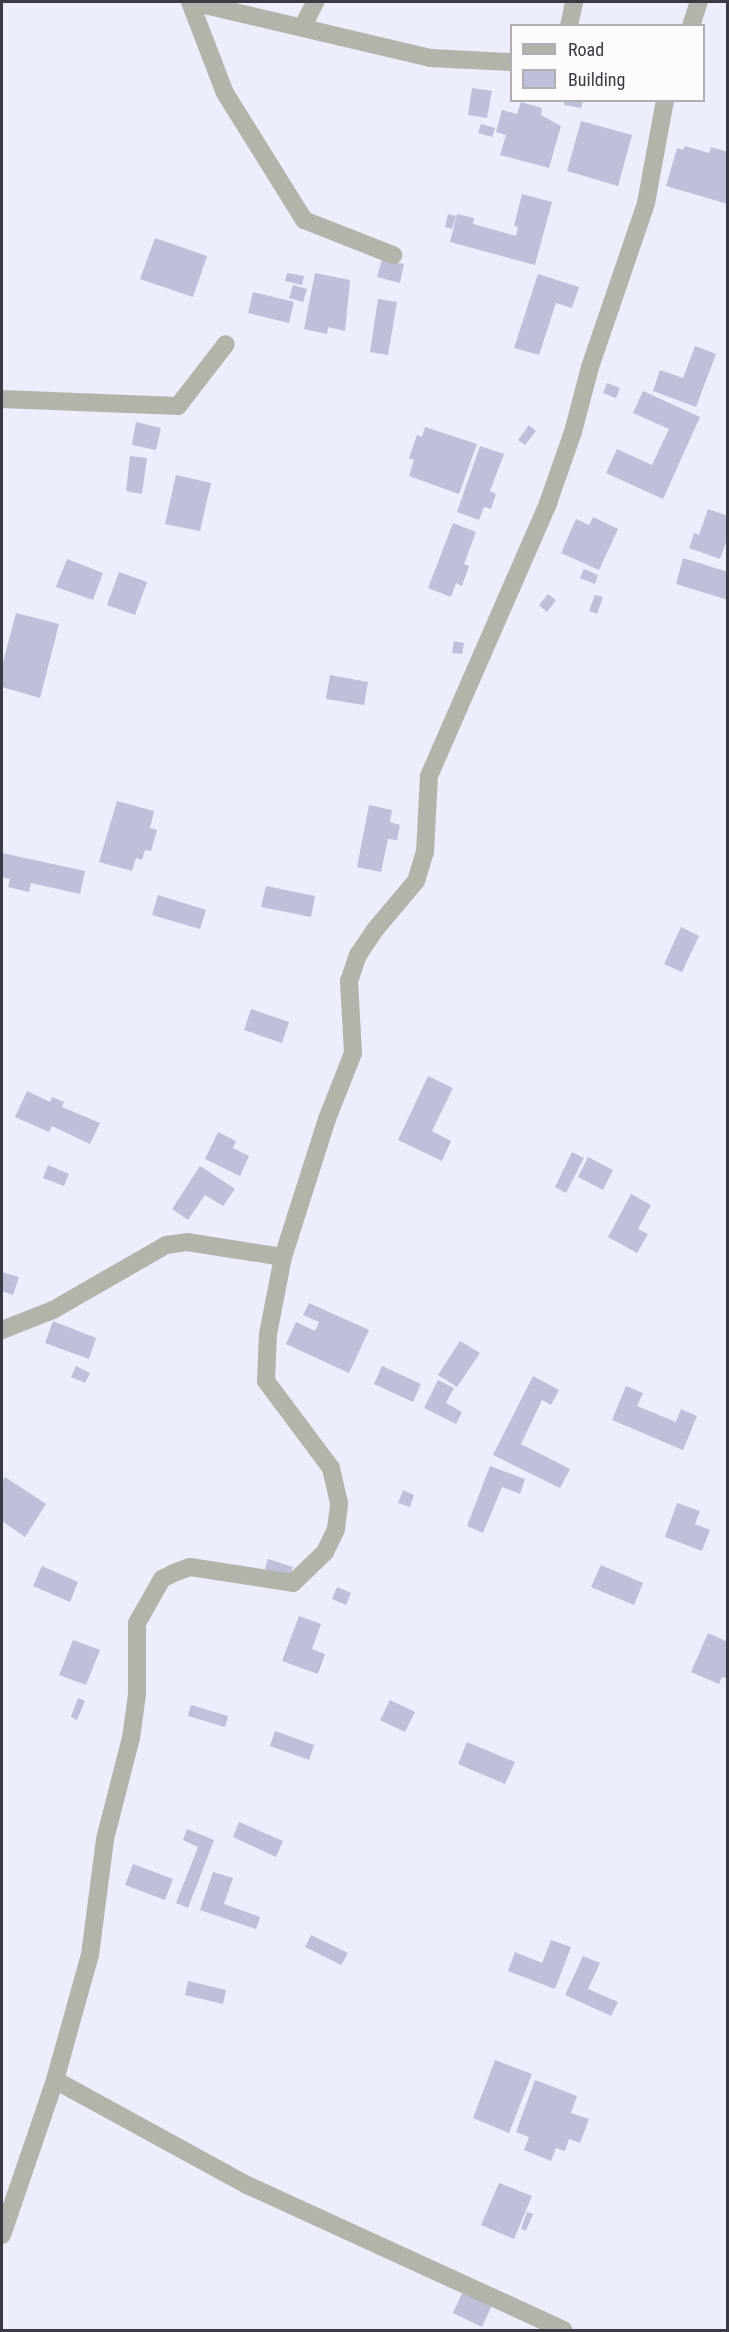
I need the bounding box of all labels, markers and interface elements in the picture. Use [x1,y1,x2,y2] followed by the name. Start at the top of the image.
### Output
[510,24,705,102] legend
[568,39,604,60] text: Road
[568,69,625,90] text: Building

